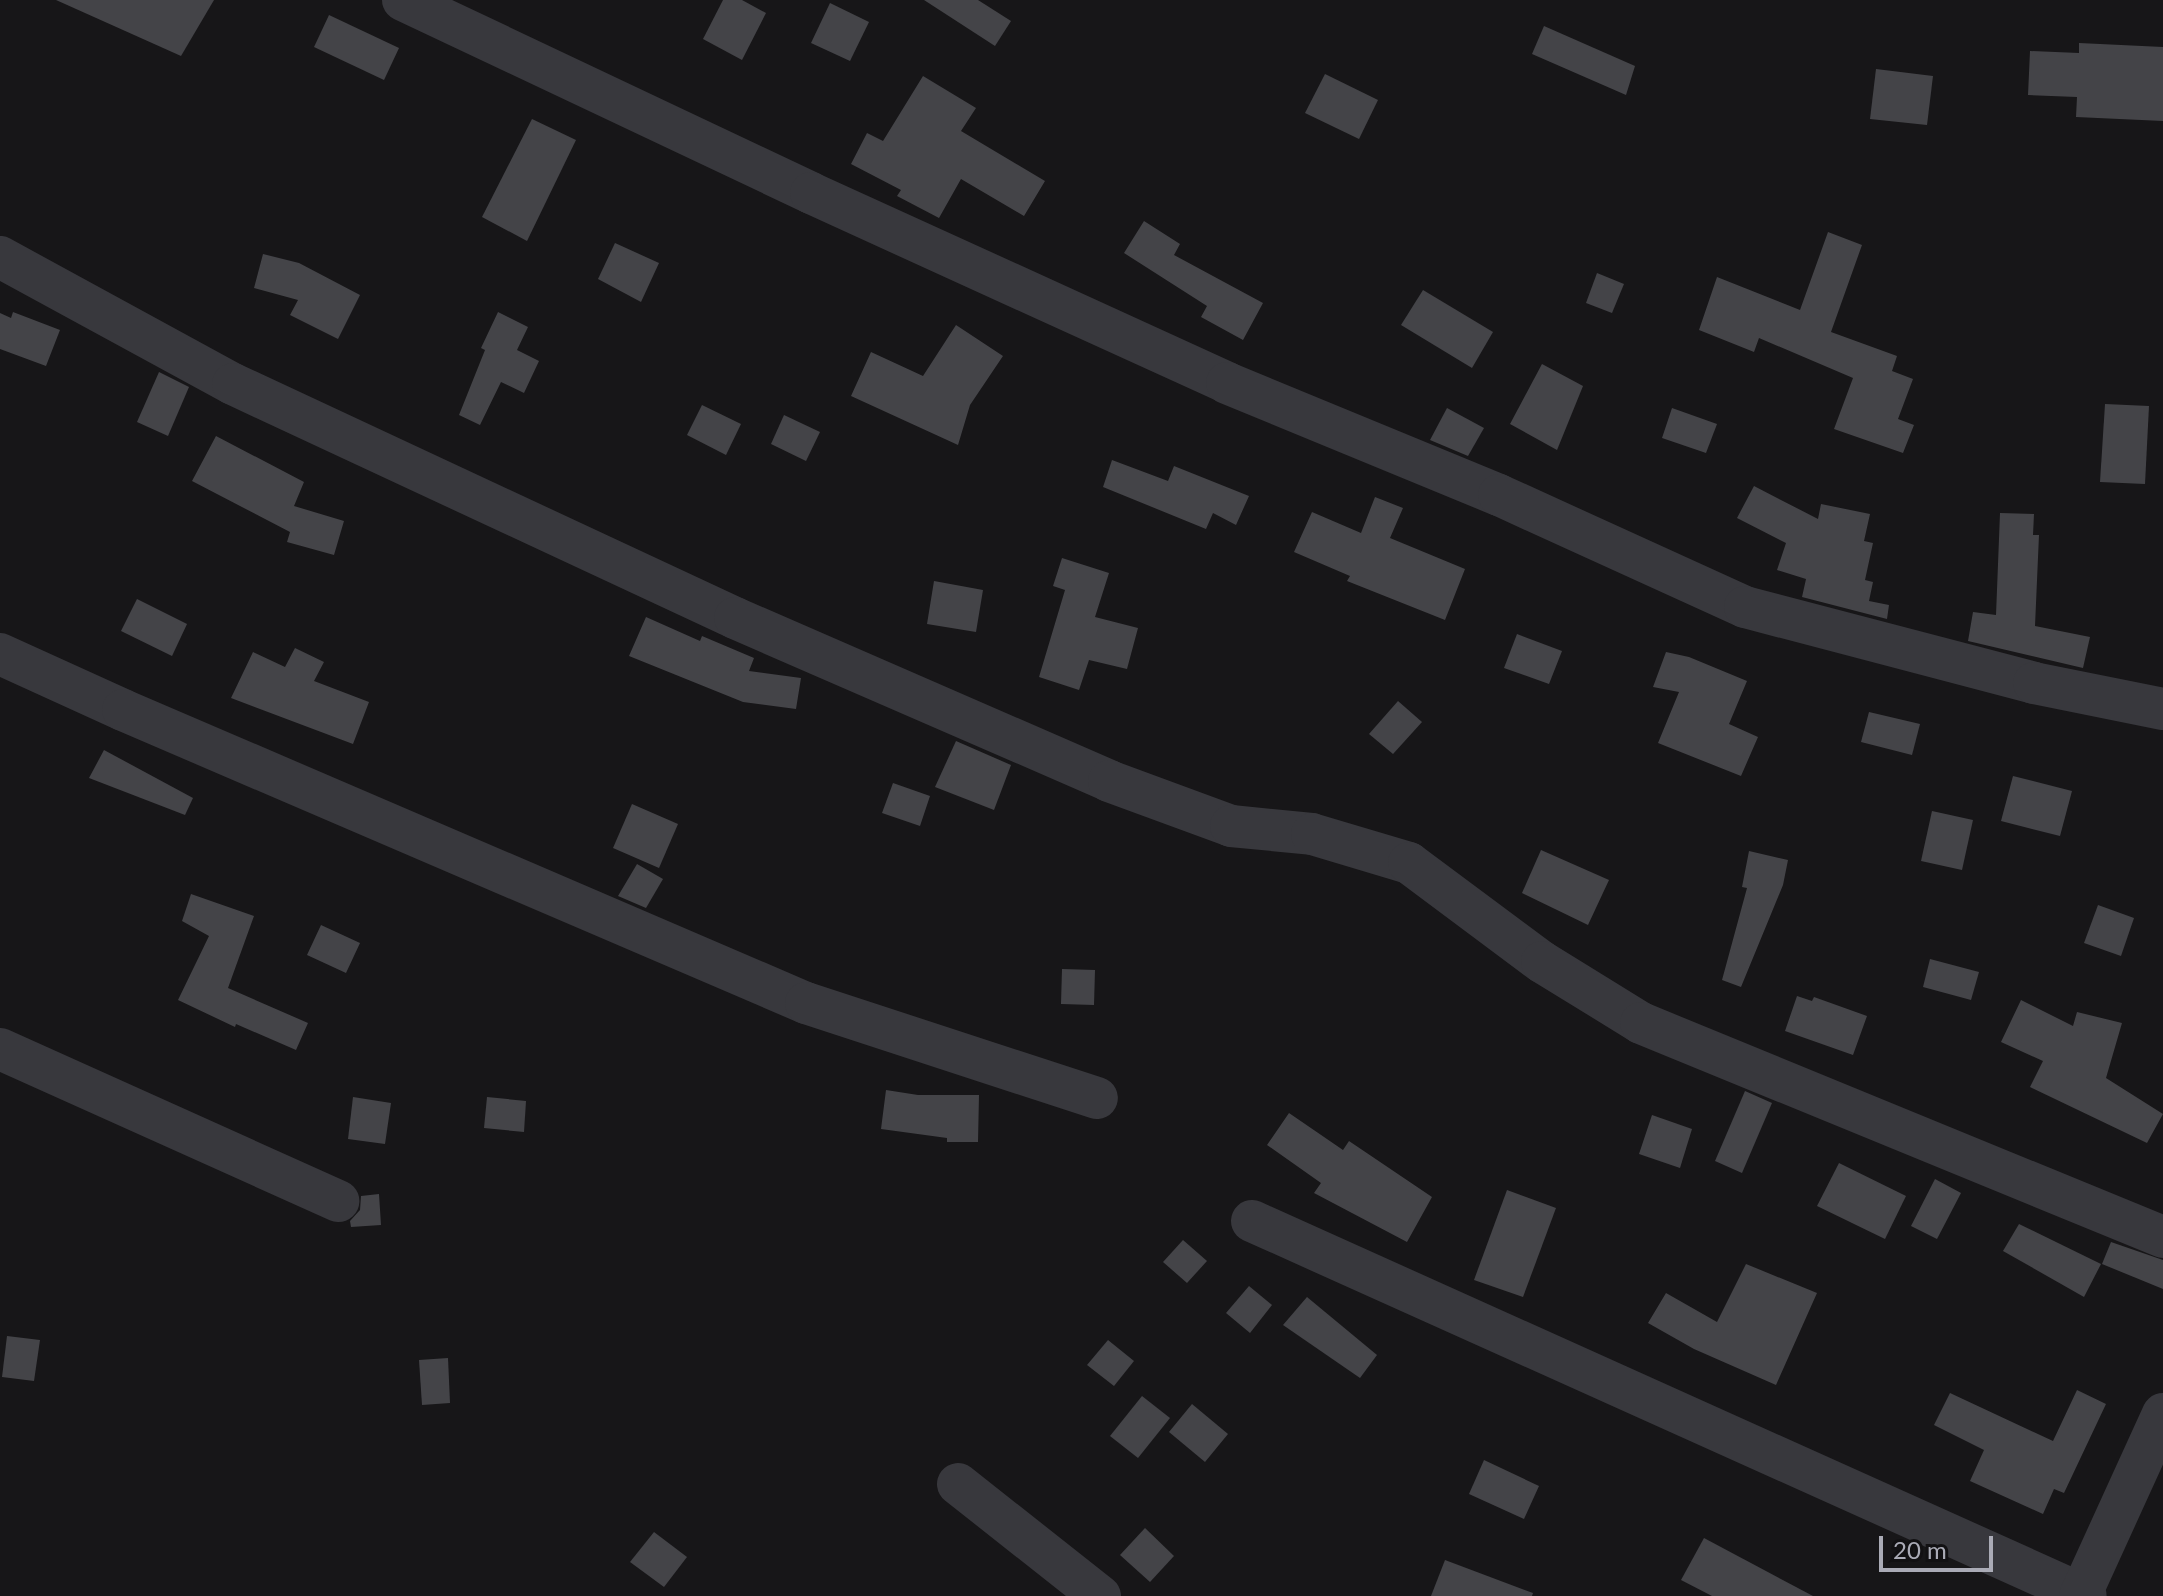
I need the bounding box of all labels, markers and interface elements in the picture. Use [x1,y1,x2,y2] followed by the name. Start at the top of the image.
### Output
[1883,1520,1997,1570] scale bar
[1893,1535,1947,1564] text: 20 m

